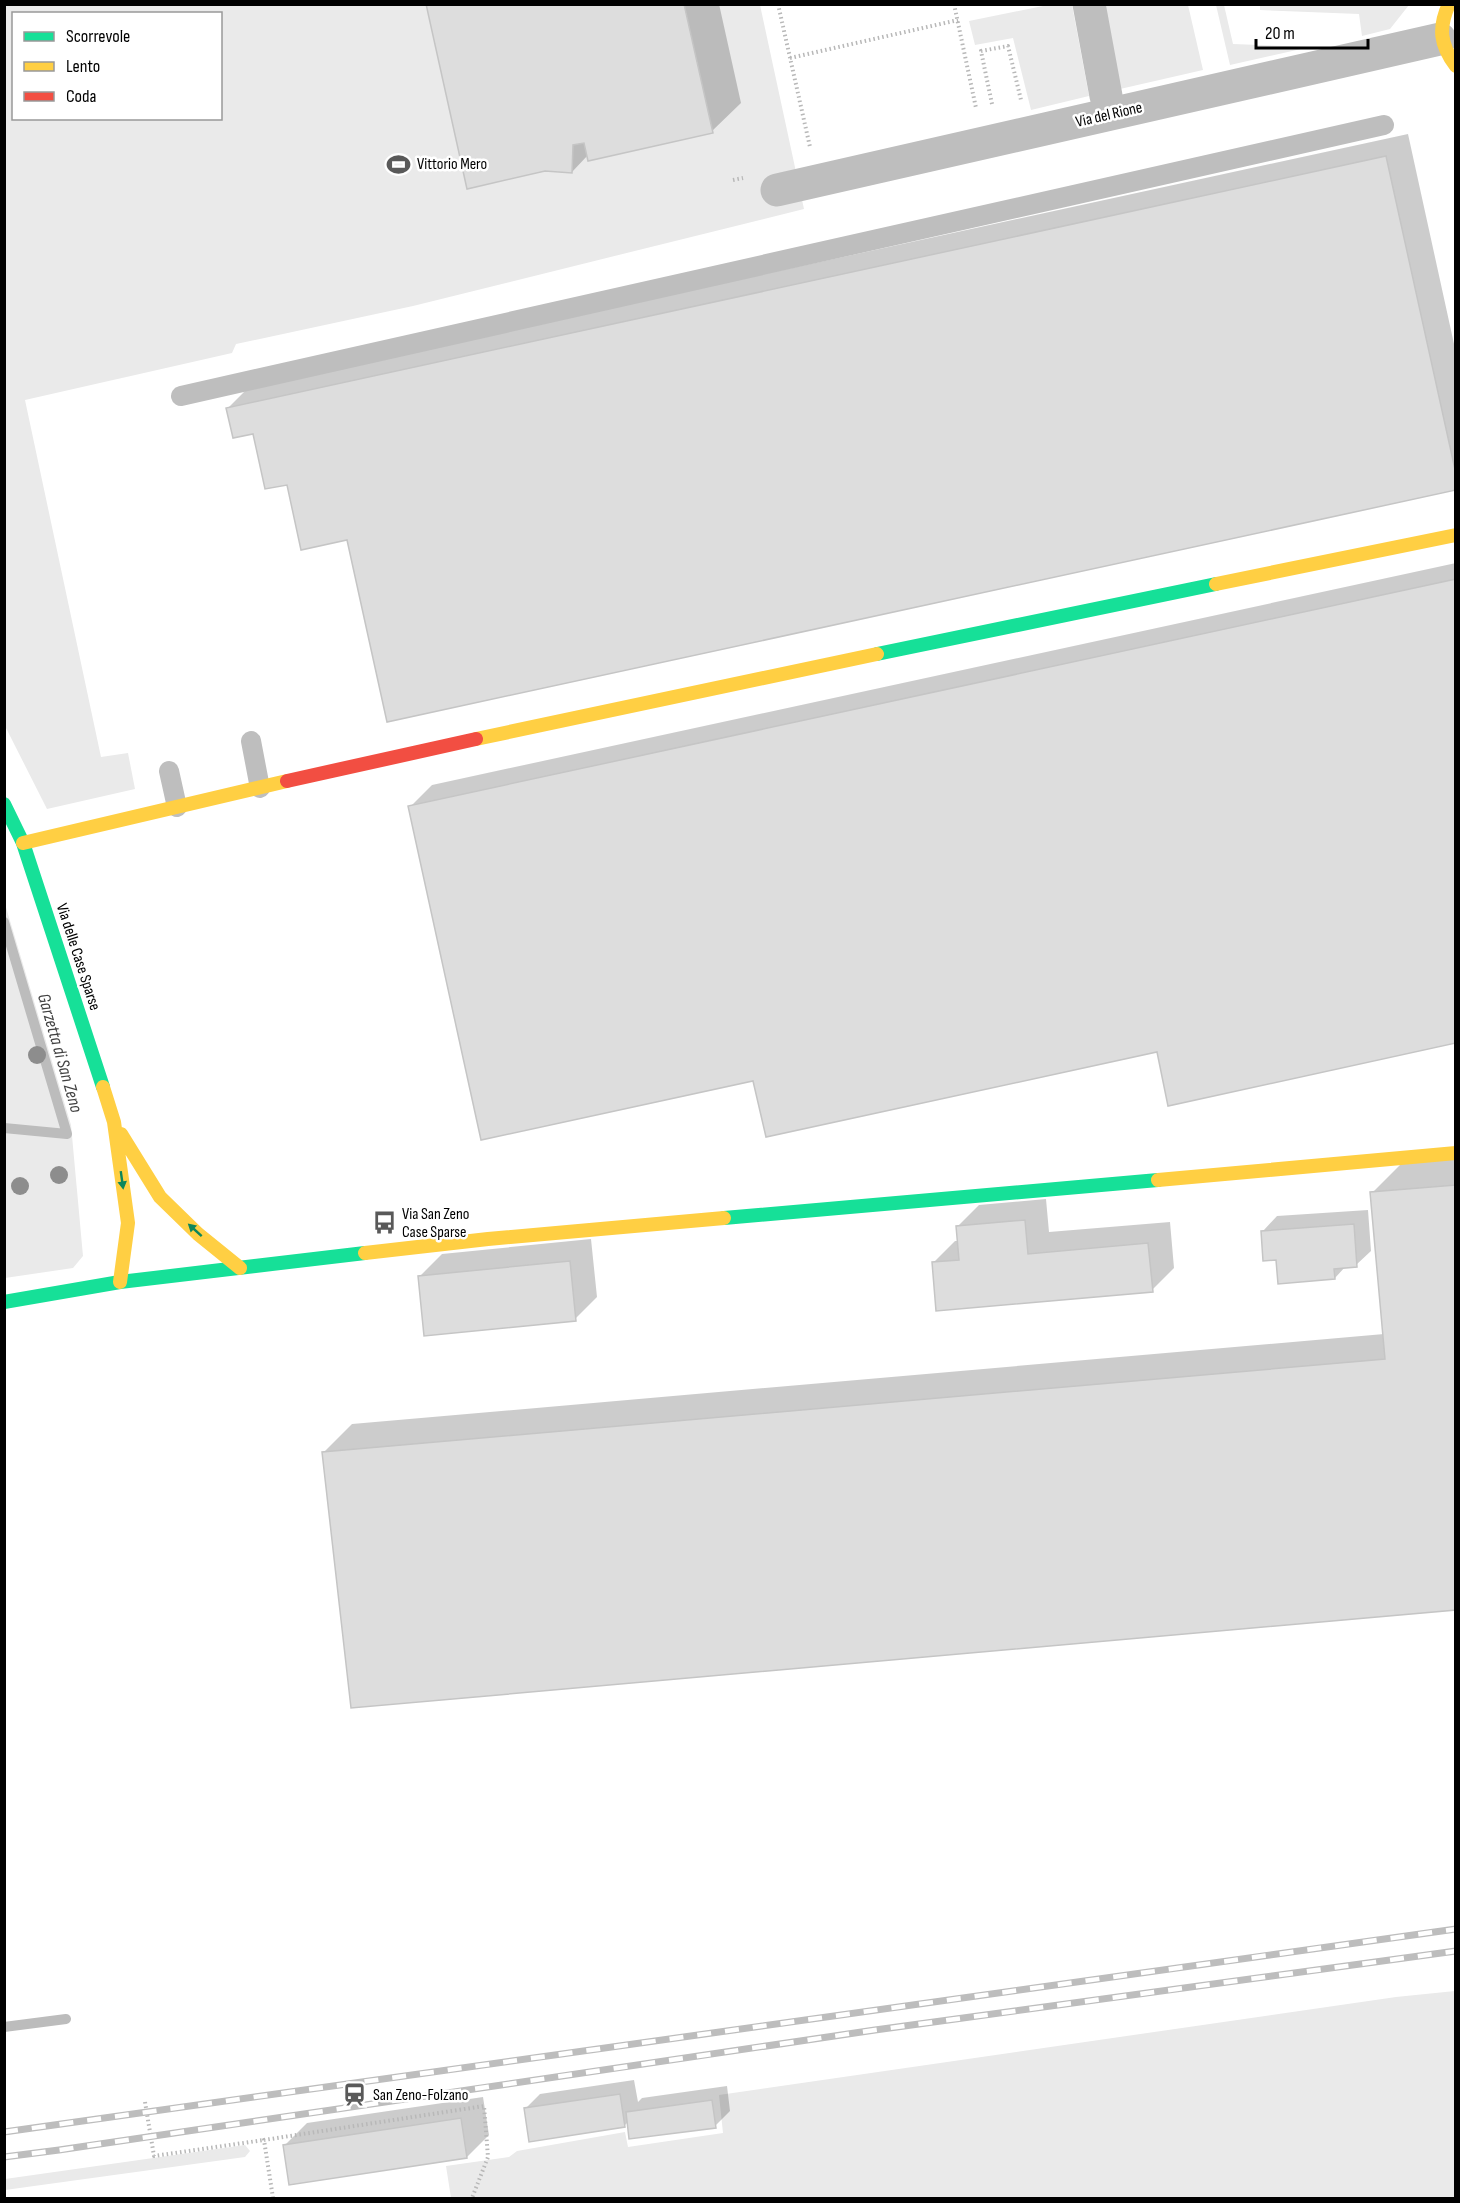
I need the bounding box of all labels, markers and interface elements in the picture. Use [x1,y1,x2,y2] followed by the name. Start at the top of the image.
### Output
[12,12,222,120] legend
[1256,12,1368,50] scale bar
[1265,23,1295,44] text: 20 m
[66,26,130,47] text: Scorrevole
[66,56,100,77] text: Lento
[66,86,97,107] text: Coda
[1074,98,1144,132] street label: Via del Rione
[386,151,412,177] sports icon: Vittorio Mero
[417,155,487,174] place label: Vittorio Mero
[52,901,104,1013] street label: Via delle Case Sparse
[33,991,87,1115] water label: Garzetta di San Zeno
[118,1171,127,1190] one-way arrow
[402,1205,470,1242] place label: Via San Zeno Case Sparse
[371,1210,397,1236] bus stop icon: Via San Zeno Case Sparse
[188,1224,203,1237] one-way arrow
[342,2082,368,2108] station icon: San Zeno-Folzano
[373,2086,468,2105] place label: San Zeno-Folzano

